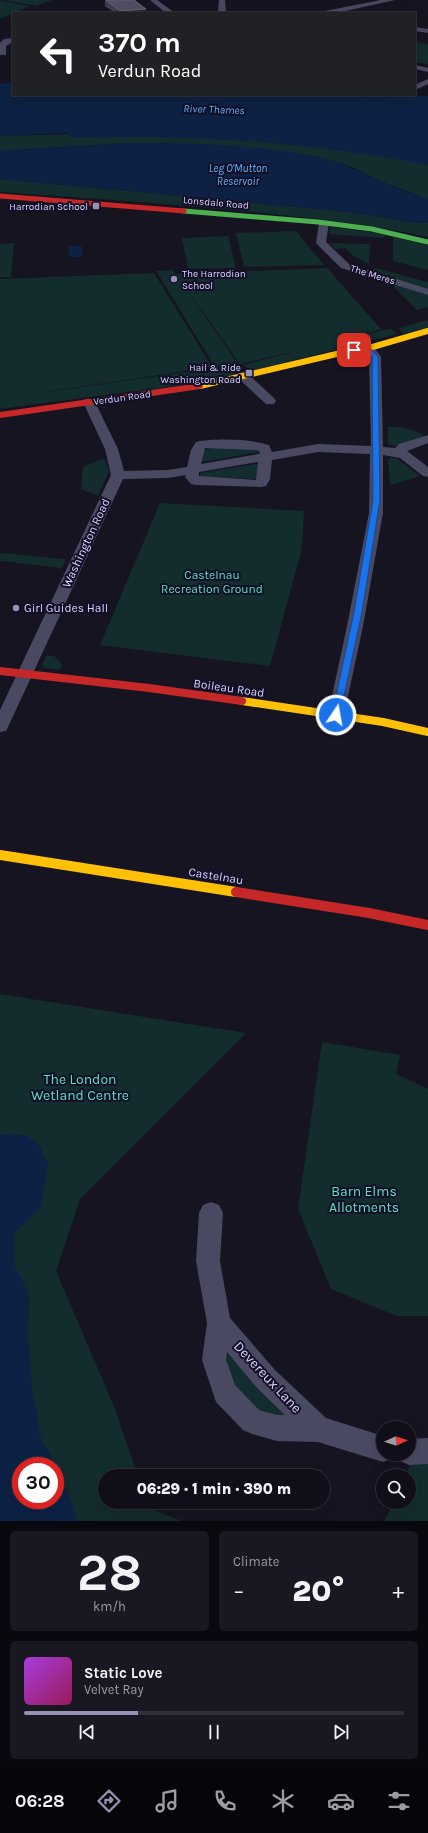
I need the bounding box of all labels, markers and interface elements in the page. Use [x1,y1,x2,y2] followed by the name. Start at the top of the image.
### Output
[98,26,181,59] text: 370 m
[32,28,84,80] icon: left
[98,60,201,82] text: Verdun Road
[183,102,245,117] water label: River Thames
[209,162,267,188] water label: Leg O'Mutton Reservoir
[182,194,249,212] street label: Lonsdale Road
[9,201,88,213] place label: Harrodian School
[91,201,101,211] marker: Harrodian School
[349,262,397,287] street label: The Meres
[182,268,246,292] place label: The Harrodian School
[169,274,179,284] marker: The Harrodian School
[337,333,371,367] pin
[343,339,365,361] icon: arrive
[160,362,241,386] place label: Hail & Ride Washington Road
[244,368,254,378] marker: Hail & Ride Washington Road
[93,388,151,408] street label: Verdun Road
[59,496,113,590] street label: Washington Road
[161,568,263,596] park label: Castelnau Recreation Ground
[24,601,108,615] place label: Girl Guides Hall
[11,603,21,613] marker: Girl Guides Hall
[193,676,265,700] street label: Boileau Road
[315,694,357,736] position arrow
[188,865,244,887] street label: Castelnau
[31,1071,129,1104] park label: The London Wetland Centre
[329,1183,399,1216] park label: Barn Elms Allotments
[230,1338,305,1417] street label: Devereux Lane
[376,1421,416,1461] north arrow
[376,1421,416,1509] map controls
[12,1457,64,1509] speed limit sign: 30
[376,1469,416,1509] button: search
[137,1480,291,1498] text: 06:29 · 1 min · 390 m
[77,1542,142,1603] text: 28
[233,1554,279,1569] text: Climate
[292,1573,345,1609] text: 20°
[233,1578,245,1604] text: −
[392,1578,404,1604] text: +
[93,1599,126,1614] text: km/h
[84,1664,162,1682] text: Static Love
[84,1682,144,1697] text: Velvet Ray
[76,1721,98,1743] icon: previous
[203,1721,225,1743] icon: pause
[330,1721,352,1743] icon: next
[95,1787,123,1815] icon: directions
[153,1787,181,1815] icon: music
[211,1787,239,1815] icon: phone
[269,1787,297,1815] icon: climate
[327,1787,355,1815] icon: car
[385,1787,413,1815] icon: filters
[15,1790,65,1812] text: 06:28

